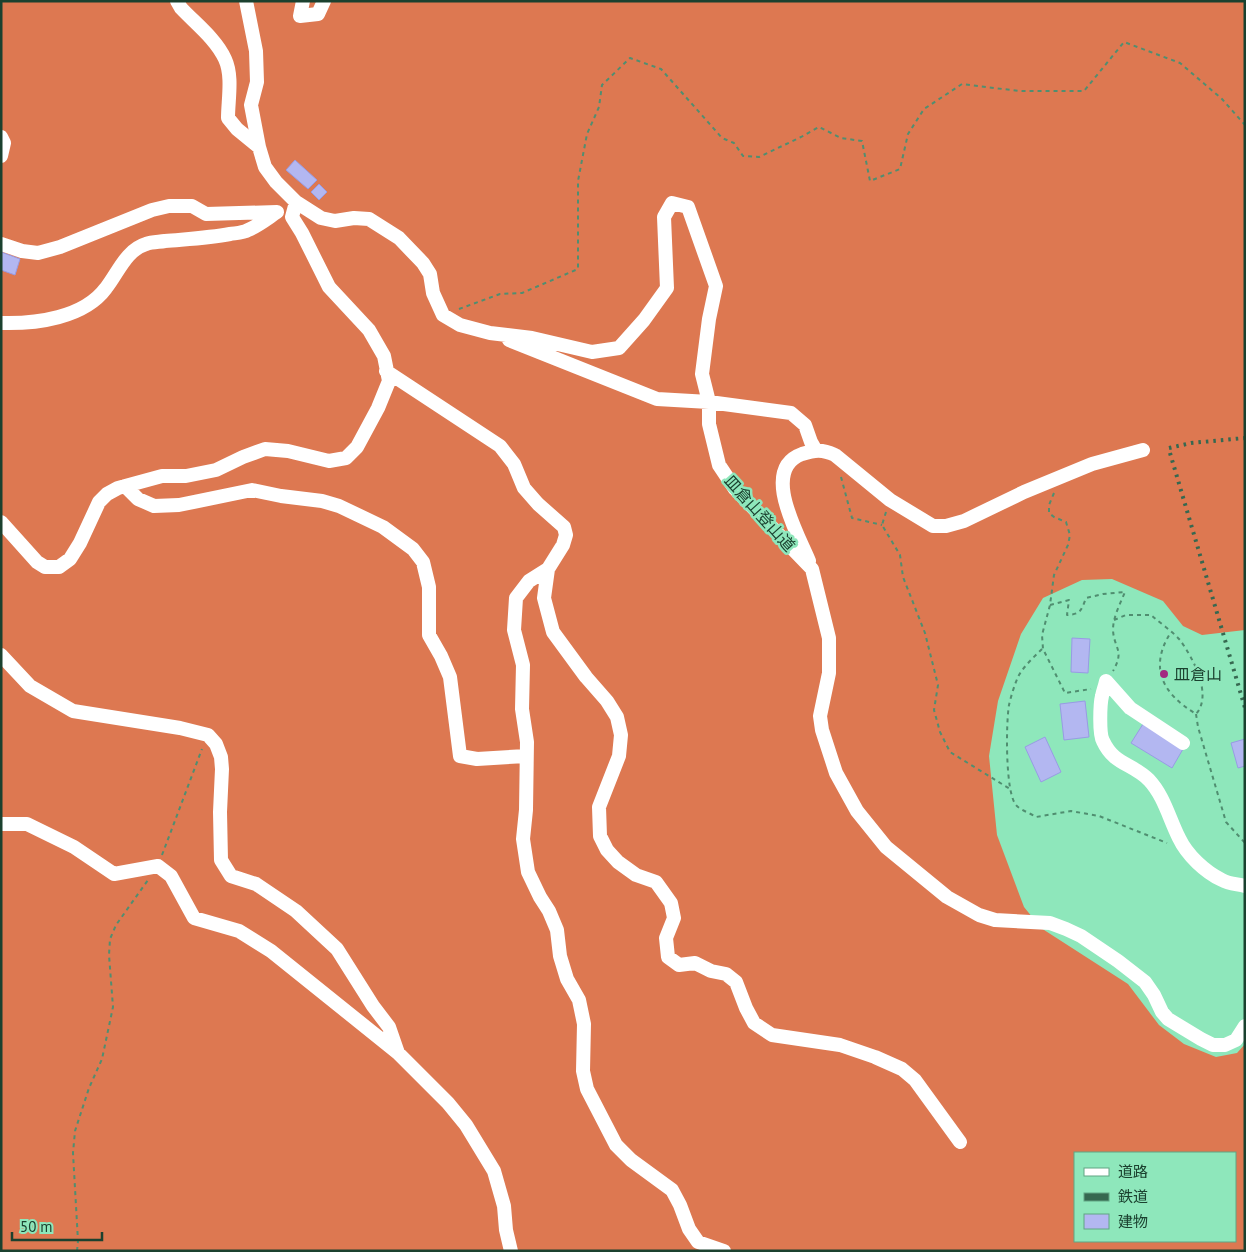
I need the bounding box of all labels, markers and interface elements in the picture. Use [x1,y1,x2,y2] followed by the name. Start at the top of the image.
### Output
[720,471,800,555] street label: 皿倉山登山道
[1174,664,1222,684] place label: 皿倉山
[1158,668,1170,680] marker: 皿倉山
[1074,1152,1236,1242] legend
[1118,1162,1148,1181] text: 道路
[1118,1187,1148,1206] text: 鉄道
[12,1210,102,1242] scale bar
[1118,1212,1148,1231] text: 建物
[20,1217,53,1236] text: 50 m

